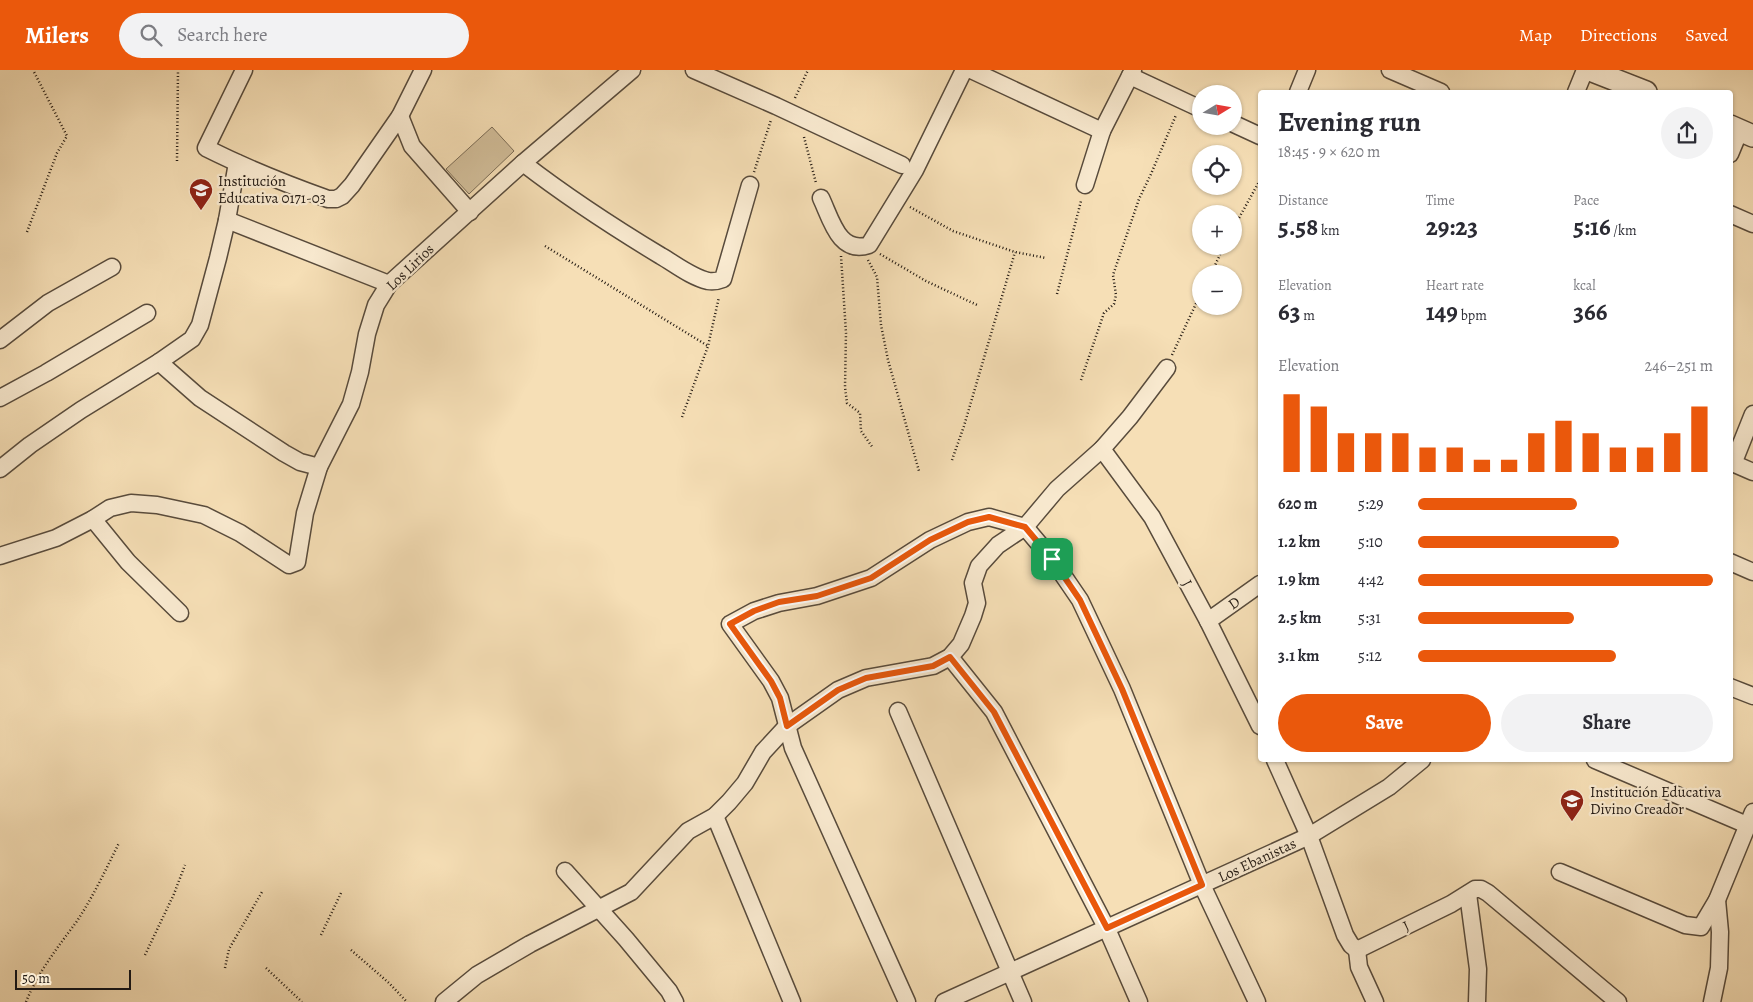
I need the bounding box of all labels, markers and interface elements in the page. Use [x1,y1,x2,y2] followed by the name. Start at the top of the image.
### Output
[119,13,469,58] search box
[25,19,89,51] text: Milers
[137,21,165,49] icon: search
[177,22,268,48] text: Search here
[1519,23,1552,47] text: Map
[1580,23,1657,47] text: Directions
[1685,23,1728,47] text: Saved
[1192,85,1242,135] north arrow
[1192,85,1242,315] map controls
[1278,103,1421,141] text: Evening run
[1661,107,1713,159] button: share
[1278,141,1380,163] text: 18:45 · 9 × 620 m
[1192,145,1242,195] button: locate
[218,171,326,208] place label: Institución Educativa 0171-03
[188,177,214,211] school or university icon: Institución Educativa 0171-03
[1278,191,1328,210] text: Distance
[1426,191,1455,210] text: Time
[1573,191,1599,210] text: Pace
[1192,205,1242,255] button: +
[1278,210,1318,244] text: 5.58
[1426,210,1478,244] text: 29:23
[1573,210,1611,244] text: 5:16
[1318,221,1340,240] text: km
[1611,221,1637,240] text: /km
[382,239,438,295] street label: Los Lirios
[1192,265,1242,315] button: −
[1278,276,1332,295] text: Elevation
[1426,276,1484,295] text: Heart rate
[1573,276,1596,295] text: kcal
[1278,295,1300,329] text: 63
[1426,295,1458,329] text: 149
[1573,295,1607,329] text: 366
[1300,306,1315,325] text: m
[1458,306,1487,325] text: bpm
[1278,355,1339,377] text: Elevation
[1645,355,1713,377] text: 246–251 m
[1278,493,1317,515] text: 620 m
[1358,493,1384,515] text: 5:29
[1278,531,1320,553] text: 1.2 km
[1358,531,1383,553] text: 5:10
[1031,538,1073,580] pin
[1038,545,1066,573] icon: arrive
[1278,569,1320,591] text: 1.9 km
[1358,569,1384,591] text: 4:42
[1177,576,1197,590] street label: J
[1224,592,1244,614] street label: D
[1278,607,1321,629] text: 2.5 km
[1358,607,1381,629] text: 5:31
[1278,645,1319,667] text: 3.1 km
[1358,645,1382,667] text: 5:12
[1278,694,1491,752] button: Save
[1501,694,1713,752] button: Share
[1590,782,1721,819] place label: Institución Educativa Divino Creador
[1559,788,1585,822] school or university icon: Institución Educativa Divino Creador
[1215,833,1299,887] street label: Los Ebanistas
[1399,916,1413,936] street label: J
[15,967,131,990] scale bar
[22,969,50,988] text: 50 m

